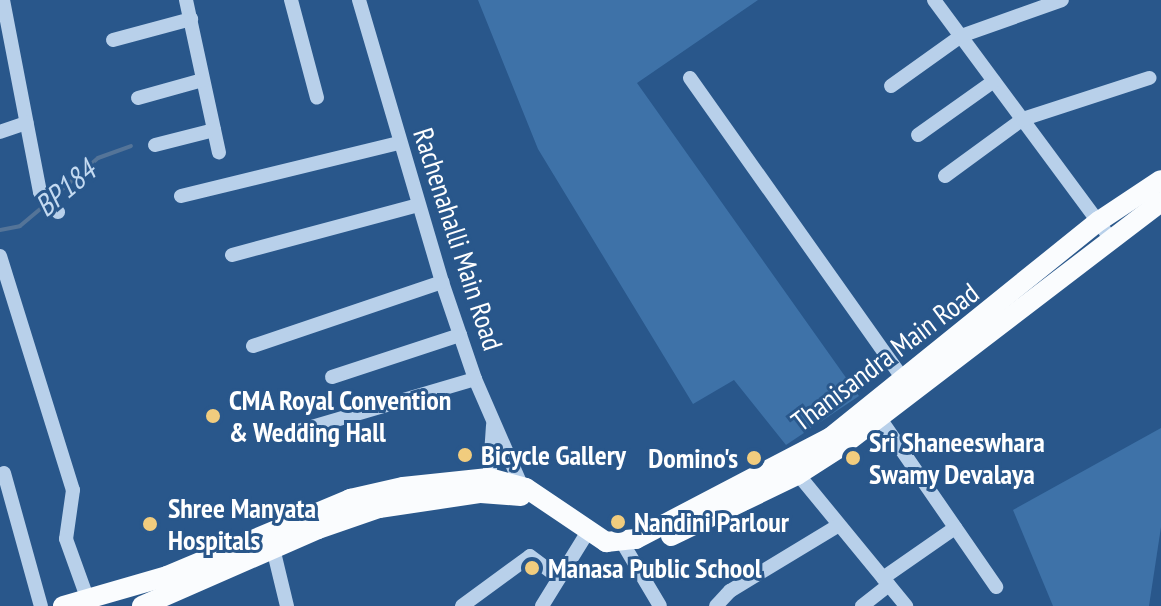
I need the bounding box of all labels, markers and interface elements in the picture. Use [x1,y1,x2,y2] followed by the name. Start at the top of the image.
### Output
[406,124,510,354] street label: Rachenahalli Main Road
[27,152,103,224] water label: BP184
[785,276,985,438] street label: Thanisandra Main Road
[229,383,453,449] place label: CMA Royal Convention & Wedding Hall
[204,407,222,425] marker: CMA Royal Convention & Wedding Hall
[869,425,1045,491] place label: Sri Shaneeswhara Swamy Devalaya
[481,438,626,472] place label: Bicycle Gallery
[648,441,738,475] place label: Domino's
[456,446,474,464] marker: Bicycle Gallery
[745,449,763,467] marker: Domino's
[844,449,862,467] marker: Sri Shaneeswhara Swamy Devalaya
[168,491,316,557] place label: Shree Manyata Hospitals
[634,505,789,539] place label: Nandini Parlour
[139,513,161,535] marker: Shree Manyata Hospitals
[609,513,627,531] marker: Nandini Parlour
[548,551,762,585] place label: Manasa Public School
[523,559,541,577] marker: Manasa Public School

